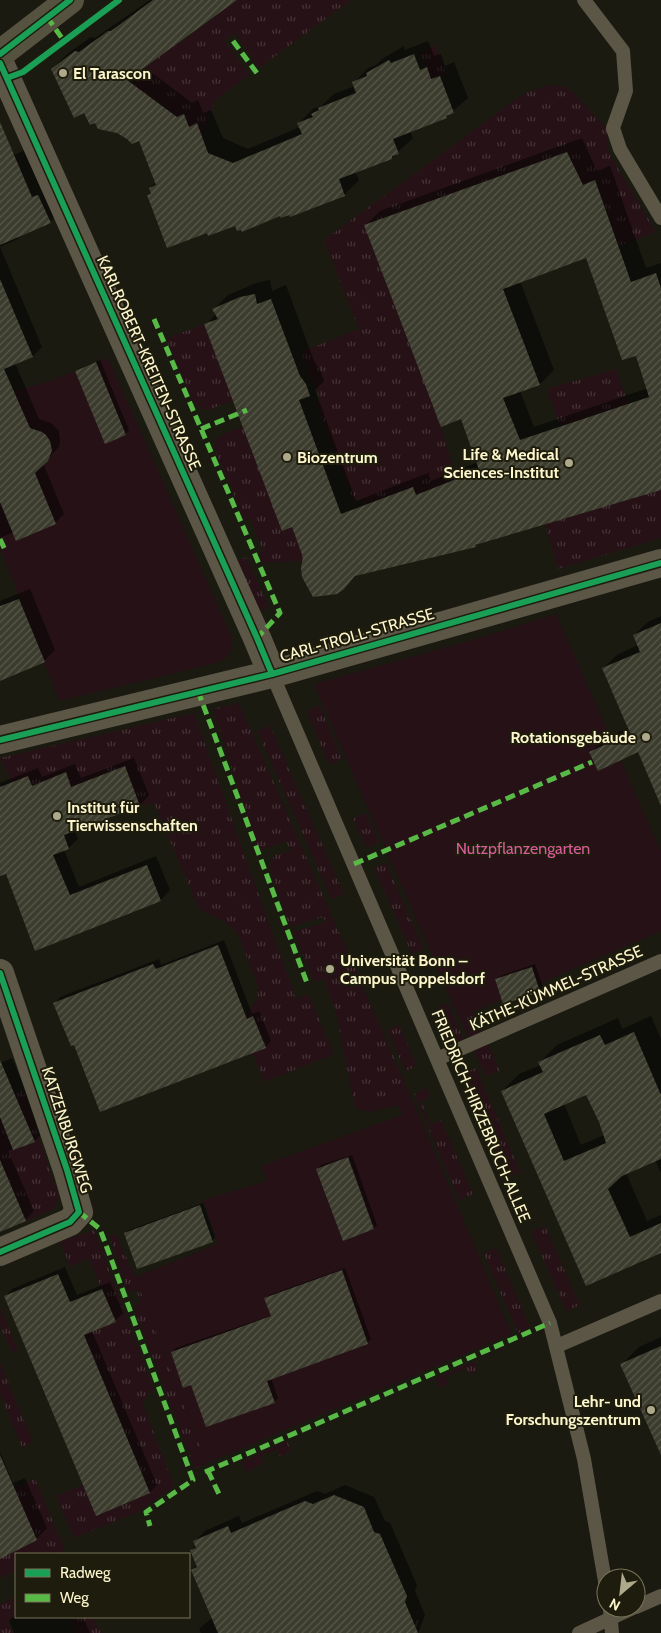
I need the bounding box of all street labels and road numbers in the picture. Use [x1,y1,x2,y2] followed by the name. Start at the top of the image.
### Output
[93,253,205,473] street label: KARLROBERT-KREITEN-STRASSE
[278,604,436,666] street label: CARL-TROLL-STRASSE
[467,941,645,1035] street label: KÄTHE-KÜMMEL-STRASSE
[427,1007,535,1225] street label: FRIEDRICH-HIRZEBRUCH-ALLEE
[38,1064,96,1196] street label: KATZENBURGWEG

